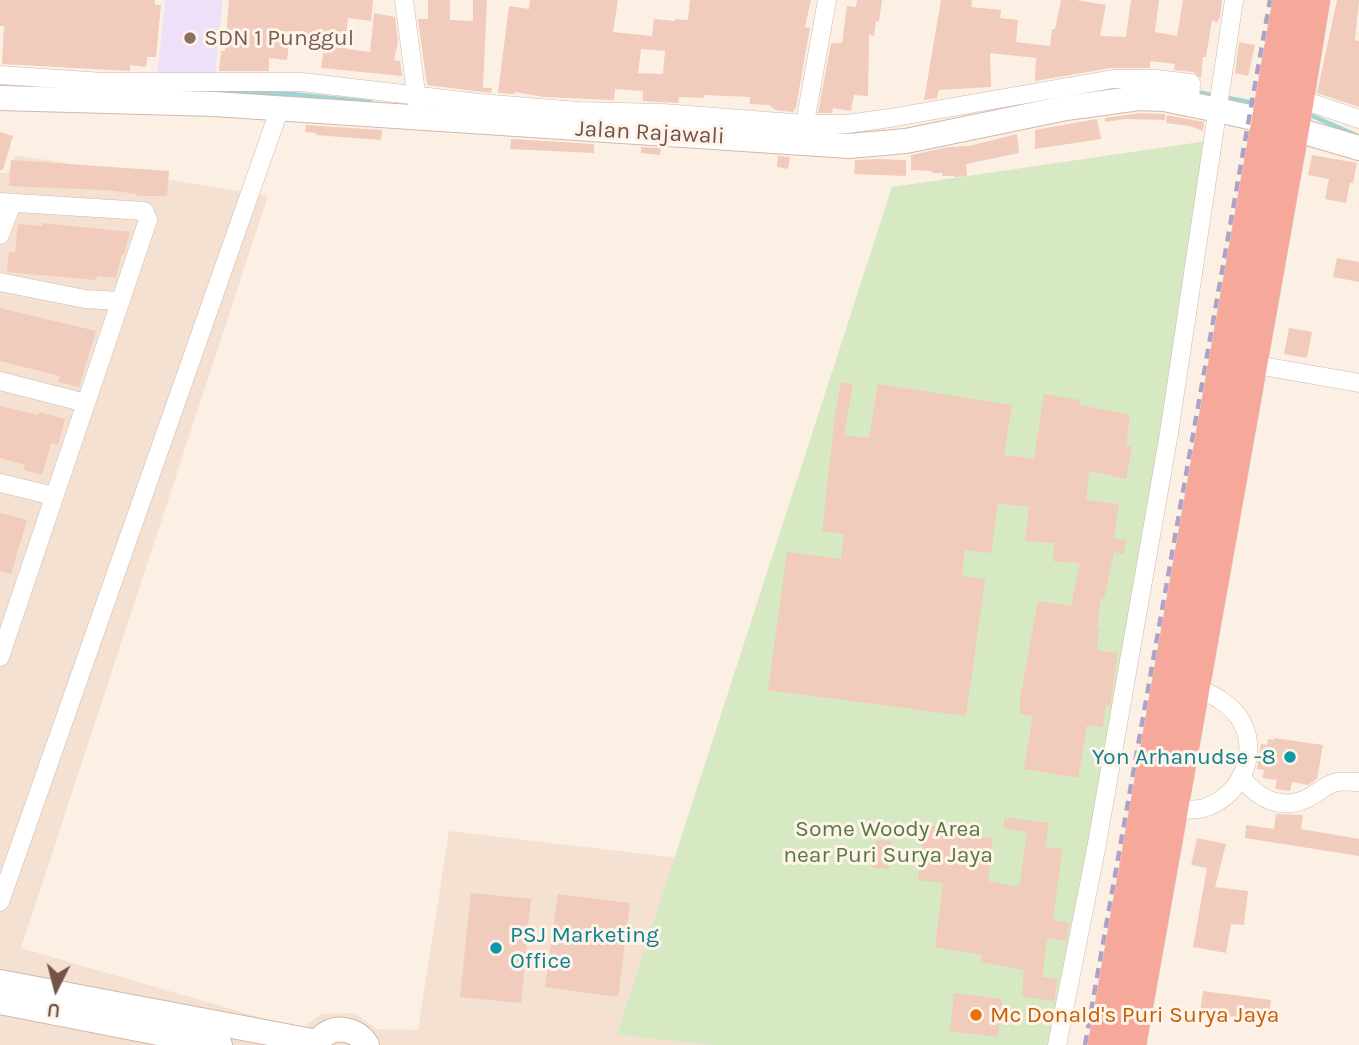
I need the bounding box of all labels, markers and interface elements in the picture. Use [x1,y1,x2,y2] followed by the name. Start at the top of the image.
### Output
[204,24,354,52] place label: SDN 1 Punggul
[182,30,198,46] marker: SDN 1 Punggul
[575,115,725,151] street label: Jalan Rajawali
[1092,743,1276,771] place label: Yon Arhanudse -8
[1282,749,1298,765] marker: Yon Arhanudse -8
[783,815,993,869] park label: Some Woody Area near Puri Surya Jaya
[510,921,659,975] place label: PSJ Marketing Office
[488,940,504,956] marker: PSJ Marketing Office
[21,954,91,1024] north arrow
[46,998,61,1022] text: U
[990,1001,1279,1029] place label: Mc Donald's Puri Surya Jaya
[968,1007,984,1023] marker: Mc Donald's Puri Surya Jaya

